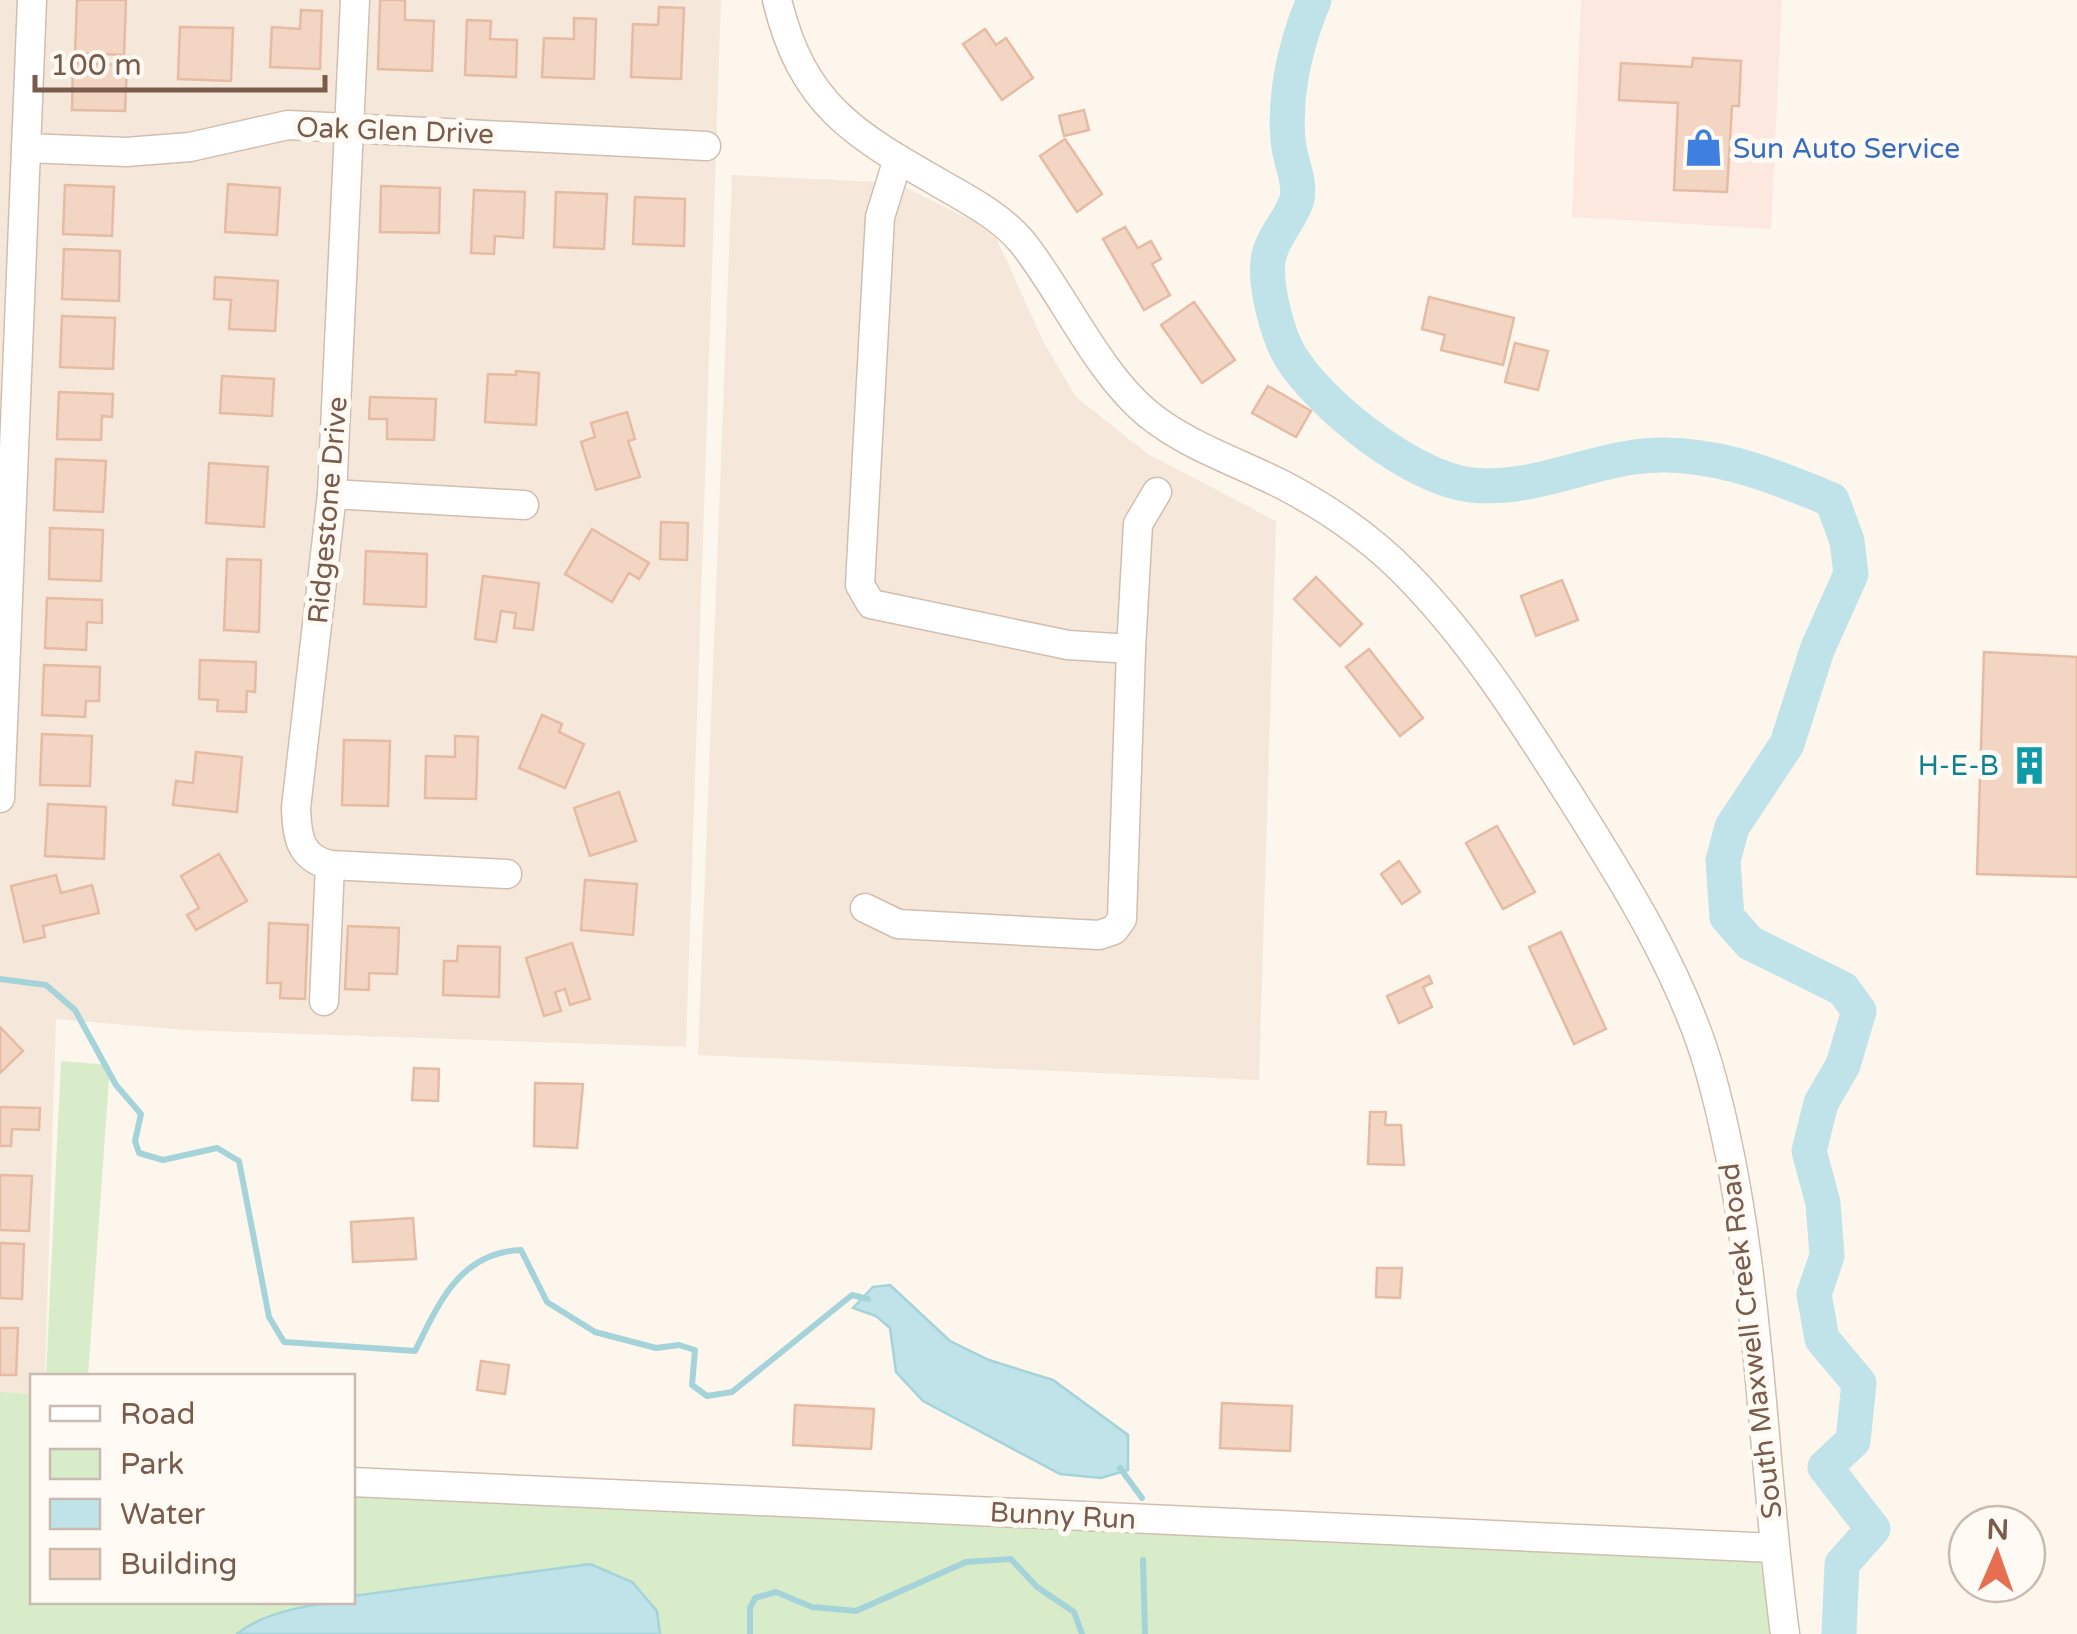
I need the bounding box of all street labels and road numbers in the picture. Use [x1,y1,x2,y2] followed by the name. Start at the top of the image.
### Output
[295,111,495,151] street label: Oak Glen Drive
[301,395,355,625] street label: Ridgestone Drive
[1712,1161,1790,1521] street label: South Maxwell Creek Road
[989,1495,1137,1537] street label: Bunny Run

